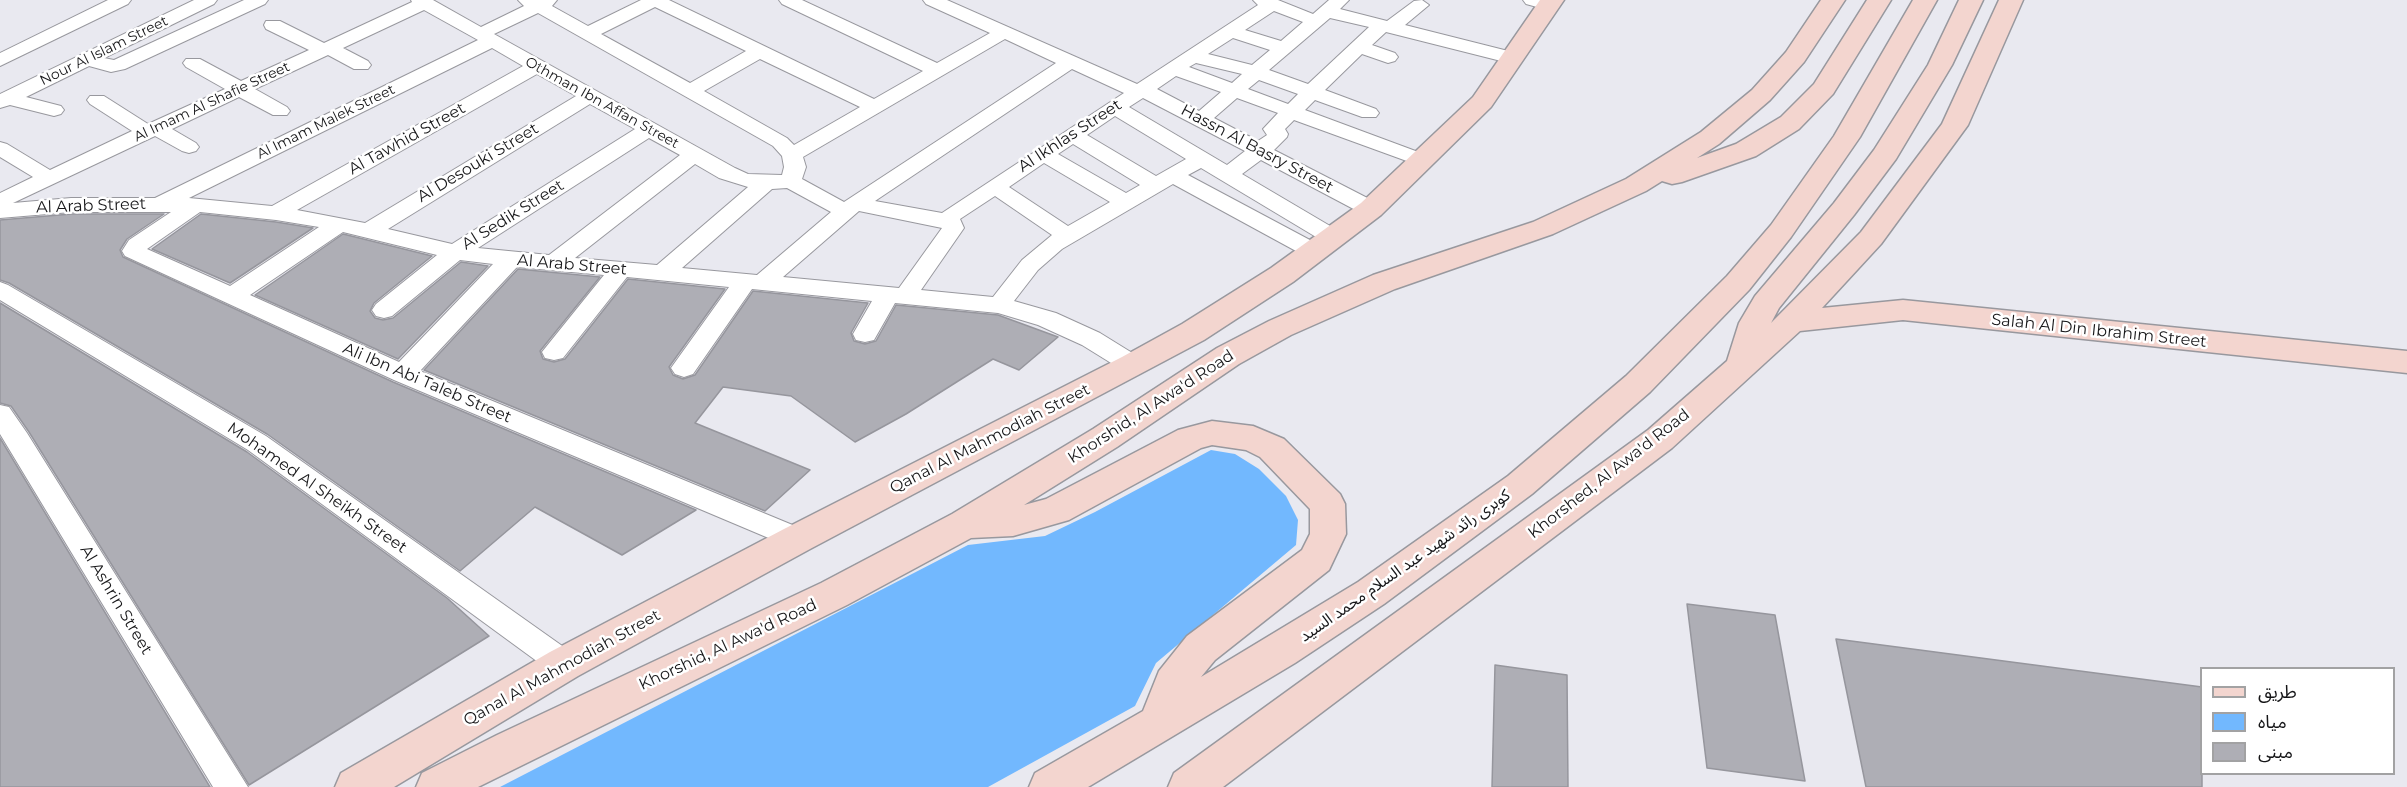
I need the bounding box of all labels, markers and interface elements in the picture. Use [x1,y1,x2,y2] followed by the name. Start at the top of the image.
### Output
[37,13,171,89] street label: Nour Al Islam Street
[522,54,682,152] street label: Othman Ibn Affan Street
[131,58,293,146] street label: Al Imam Al Shafie Street
[254,81,398,163] street label: Al Imam Malek Street
[1015,95,1125,177] street label: Al Ikhlas Street
[345,99,469,179] street label: Al Tawhid Street
[1177,101,1337,197] street label: Hassn Al Basry Street
[414,119,542,207] street label: Al Desouki Street
[458,176,568,254] street label: Al Sedik Street
[36,194,146,218] street label: Al Arab Street
[516,251,628,279] street label: Al Arab Street
[1991,310,2207,352] street label: Salah Al Din Ibrahim Street
[340,339,514,427] street label: Ali Ibn Abi Taleb Street
[1064,346,1238,468] street label: Khorshid, Al Awa'd Road
[887,380,1093,498] street label: Qanal Al Mahmodiah Street
[1525,405,1693,543] street label: Khorshed, Al Awa'd Road
[224,419,410,557] street label: Mohamed Al Sheikh Street
[1296,486,1514,646] street label: كوبرى رائد شهيد عبد السلام محمد السيد
[76,542,156,658] street label: Al Ashrin Street
[636,595,820,695] street label: Khorshid, Al Awa'd Road
[460,606,664,730] street label: Qanal Al Mahmodiah Street
[2200,667,2395,775] legend
[2258,681,2297,703] text: طريق
[2258,711,2287,733] text: مياه
[2258,741,2293,763] text: مبنى

